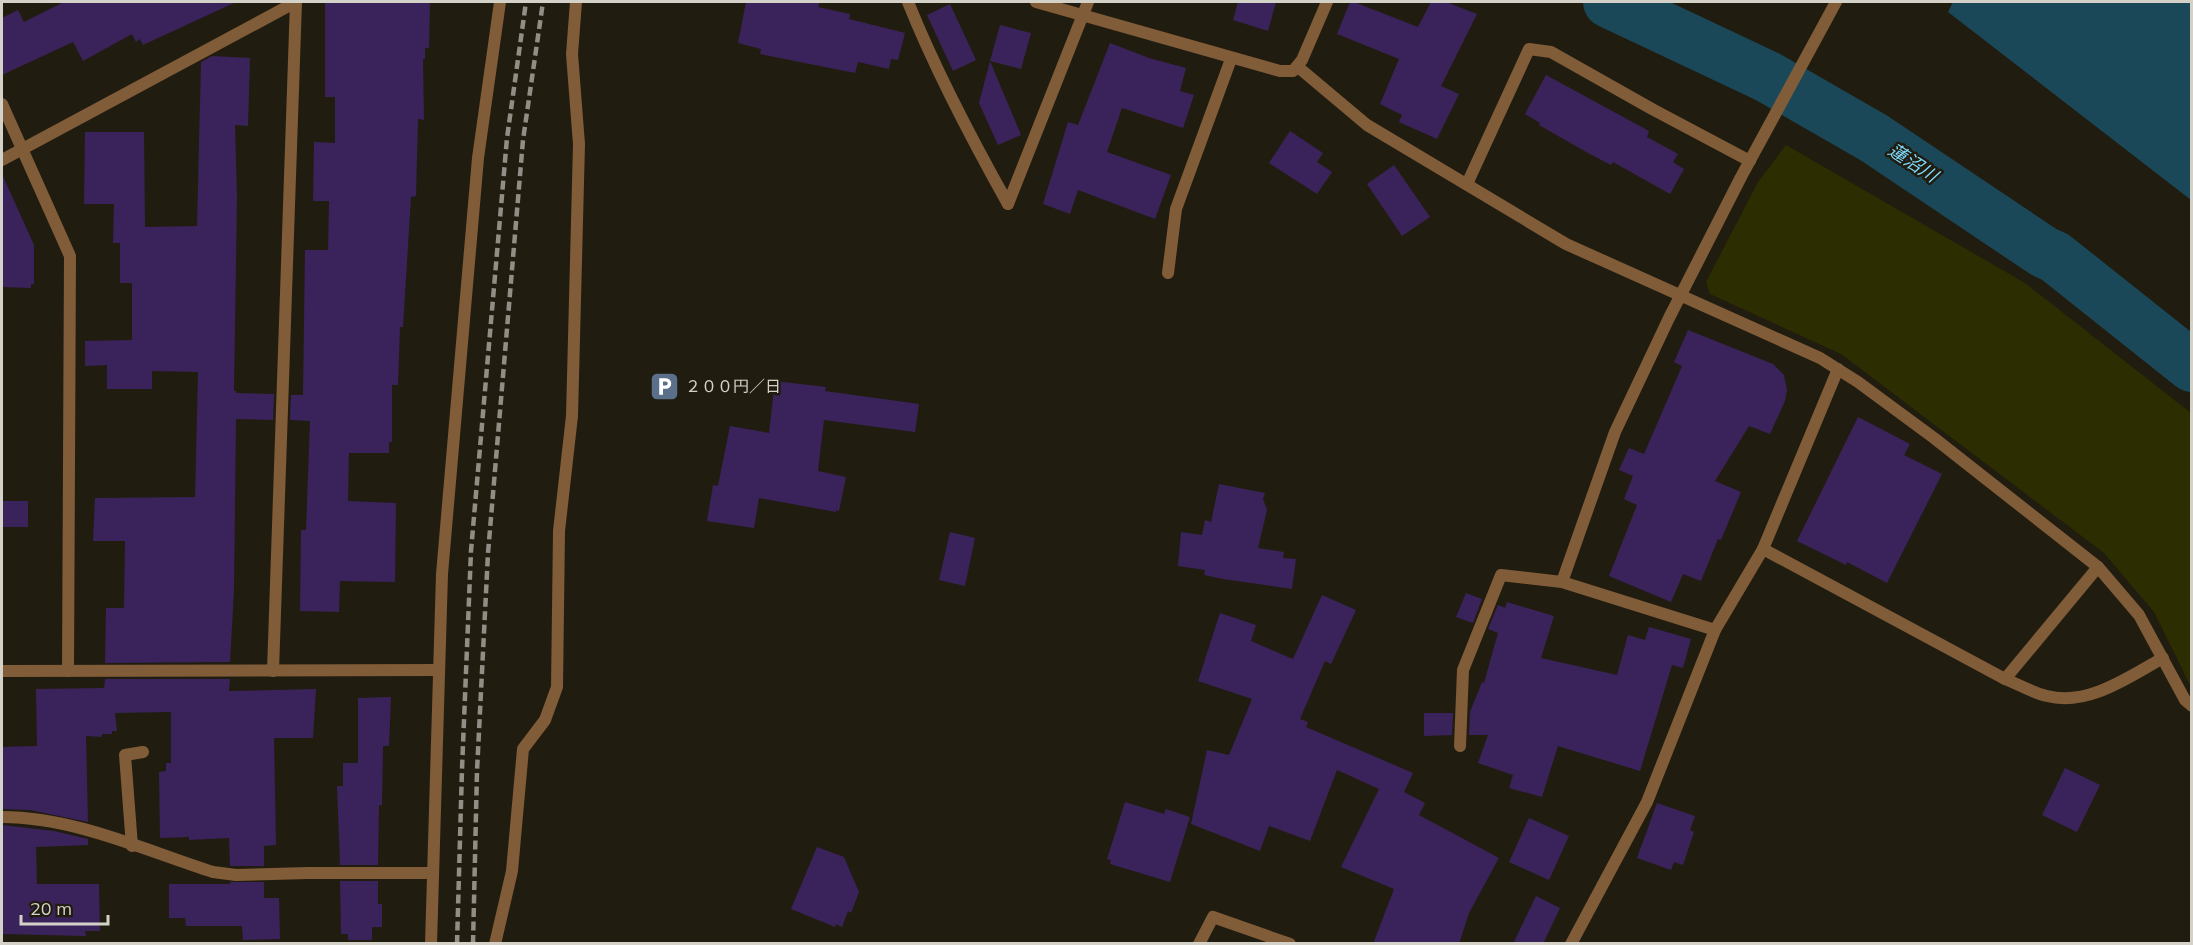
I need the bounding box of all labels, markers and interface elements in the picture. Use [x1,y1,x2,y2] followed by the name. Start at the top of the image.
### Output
[1884,138,1944,188] water label: 蓮沼川
[648,370,680,402] parking icon: ２００円／日
[685,376,781,396] place label: ２００円／日
[21,888,108,926] scale bar
[30,897,72,920] text: 20 m

